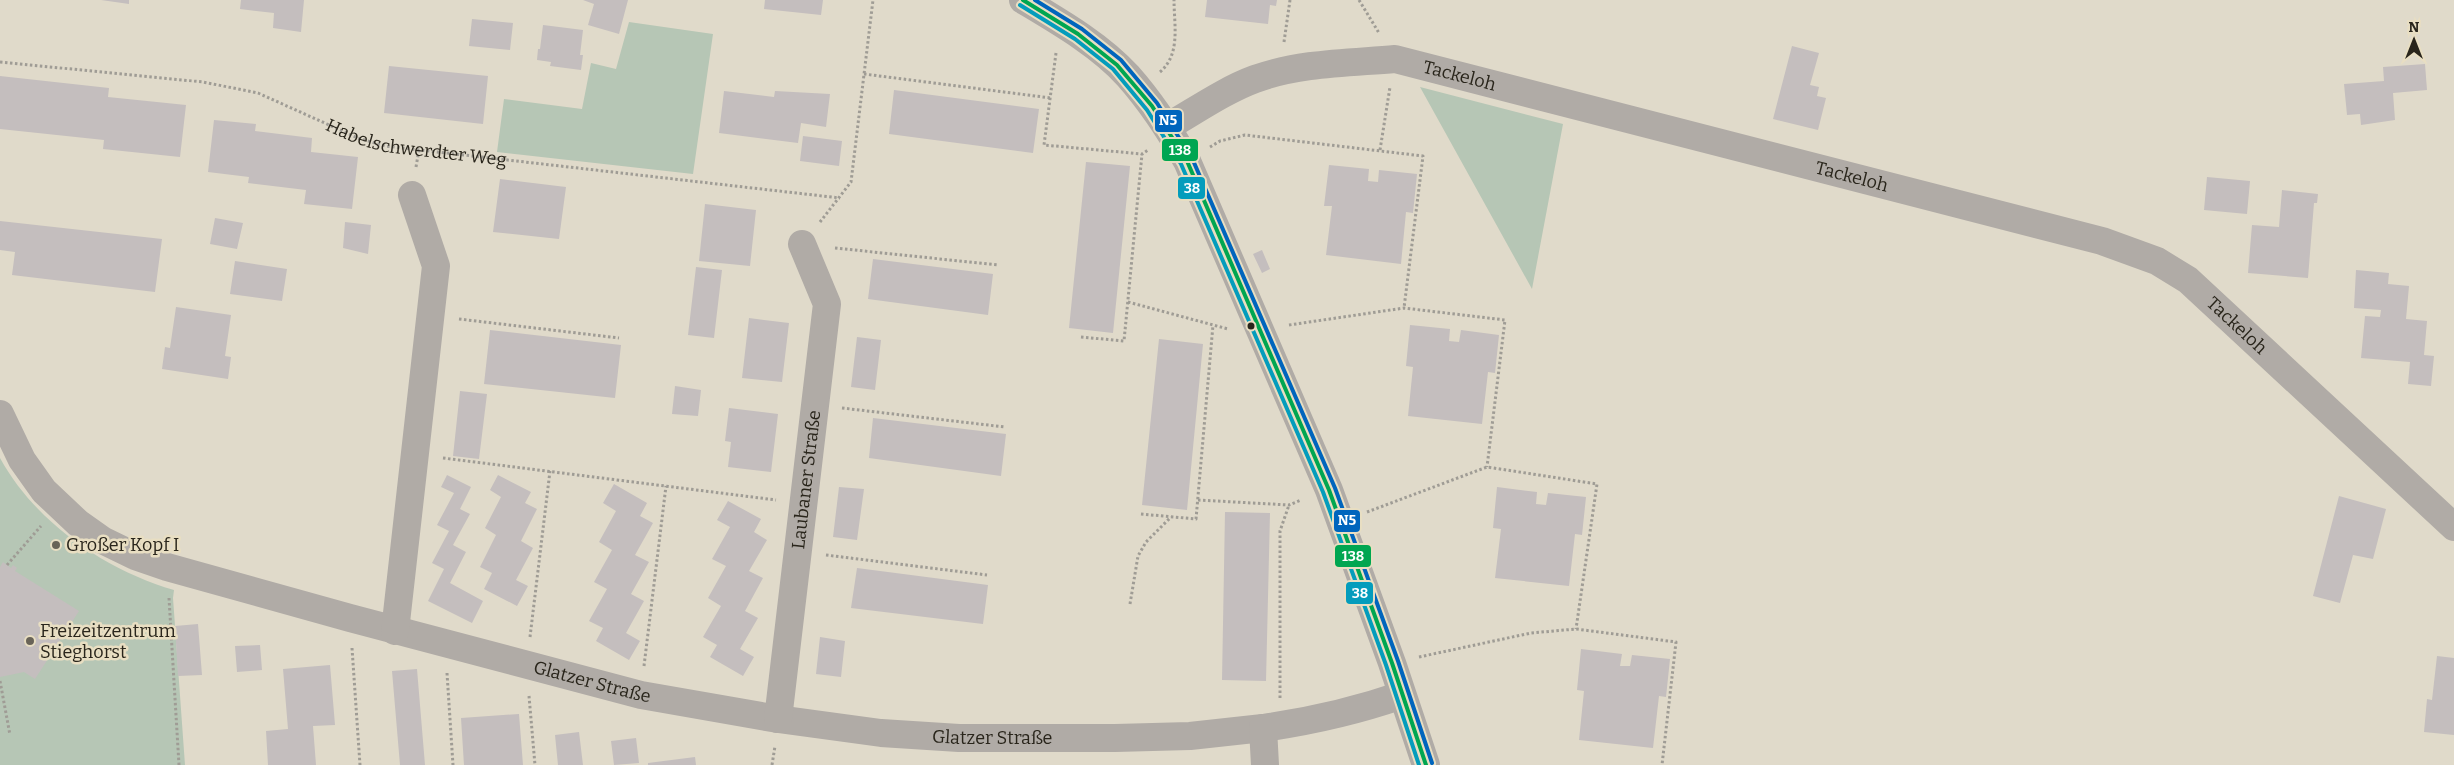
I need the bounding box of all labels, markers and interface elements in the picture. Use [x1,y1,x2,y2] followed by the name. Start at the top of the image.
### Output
[2389,15,2439,65] north arrow
[2409,19,2420,36] text: N
[1421,56,1498,96] street label: Tackeloh
[1154,109,1183,133] line badge: N5
[1159,112,1178,129] text: N5
[322,114,508,171] street label: Habelschwerdter Weg
[1161,138,1199,162] line badge: 138
[1169,142,1191,159] text: 138
[1813,157,1891,197] street label: Tackeloh
[1177,176,1206,200] line badge: 38
[1184,180,1200,197] text: 38
[2202,292,2272,359] street label: Tackeloh
[1246,321,1256,331] unlabelled marker
[787,409,825,550] street label: Laubaner Straße
[1333,509,1361,533] line badge: N5
[1338,512,1357,529] text: N5
[66,534,179,556] place label: Großer Kopf I
[50,539,62,551] marker: Großer Kopf I
[1334,544,1372,568] line badge: 138
[1342,548,1364,565] text: 138
[1345,581,1374,605] line badge: 38
[1352,585,1368,602] text: 38
[40,620,176,663] place label: Freizeitzentrum Stieghorst
[24,635,36,647] marker: Freizeitzentrum Stieghorst
[531,656,652,707] street label: Glatzer Straße
[931,725,1052,749] street label: Glatzer Straße

